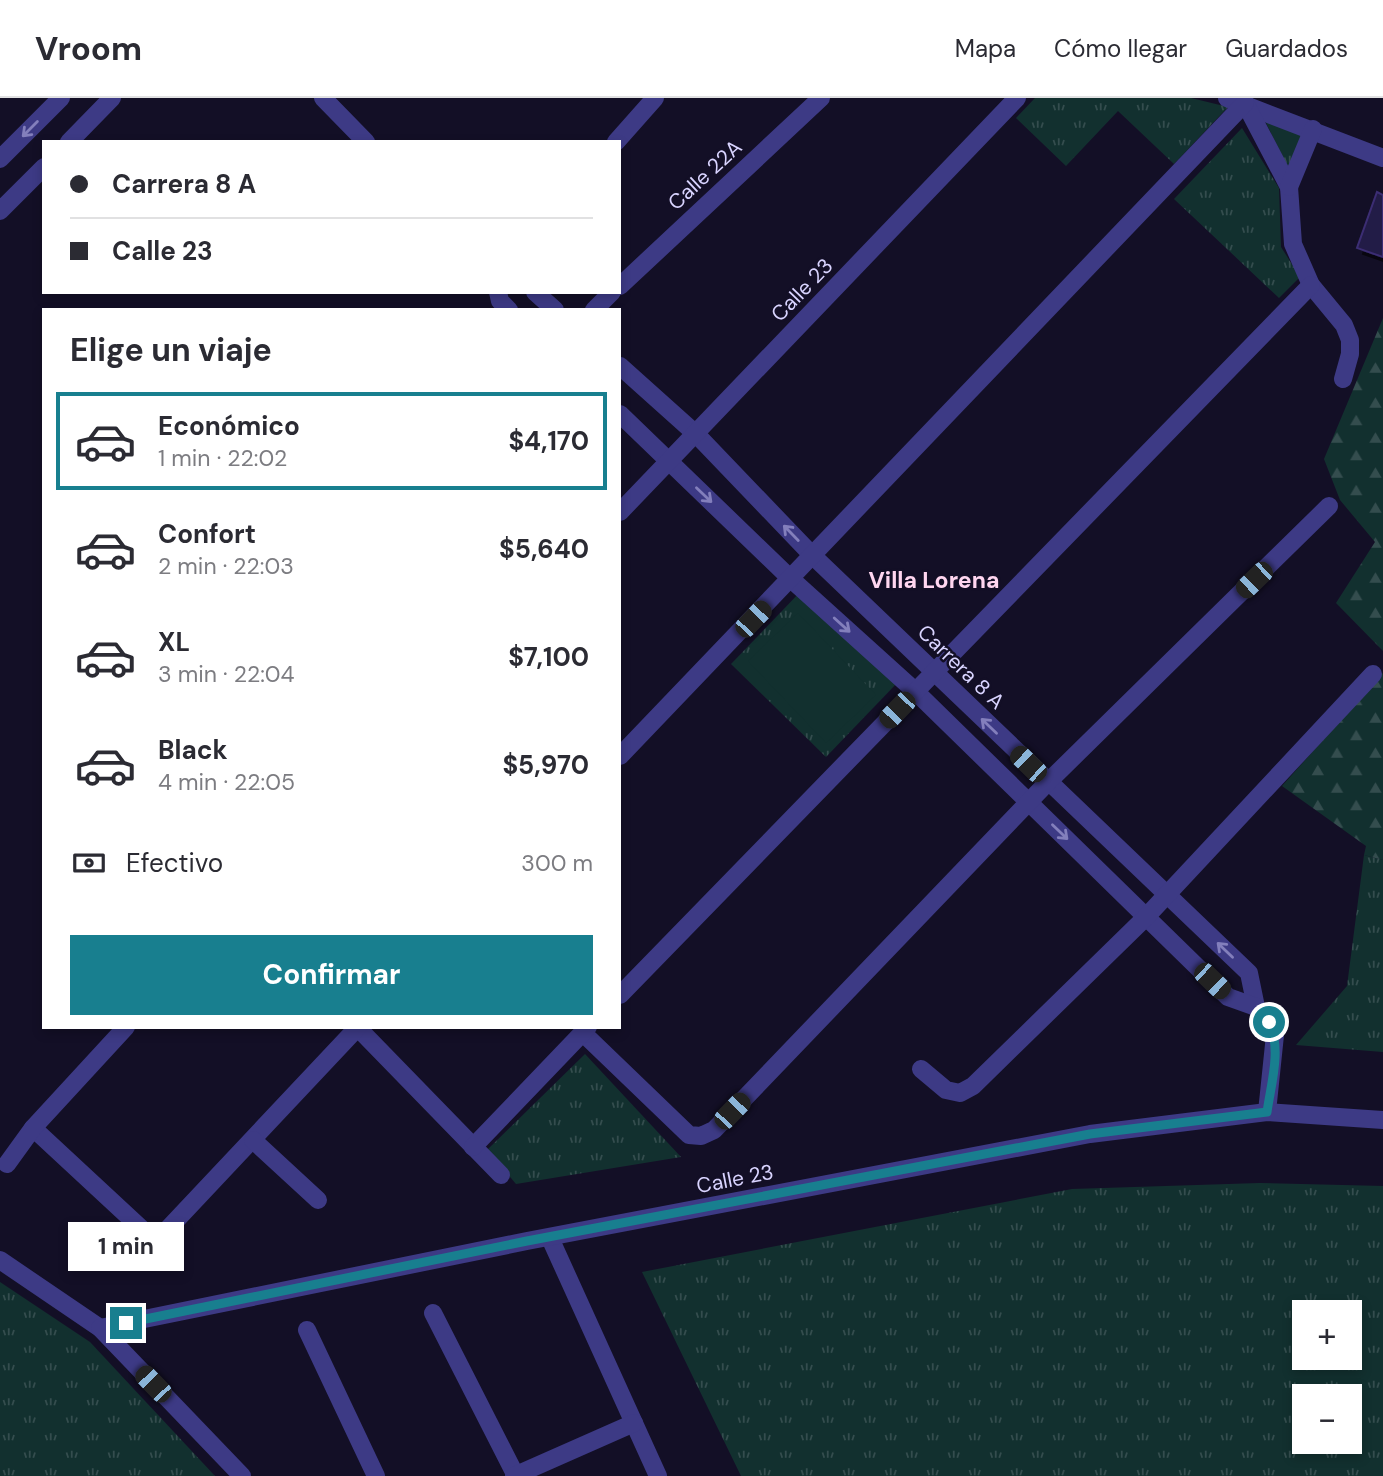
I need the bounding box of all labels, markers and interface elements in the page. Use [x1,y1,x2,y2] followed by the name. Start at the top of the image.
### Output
[35,27,142,70] text: Vroom
[955,33,1016,64] text: Mapa
[1054,33,1187,64] text: Cómo llegar
[1225,33,1348,64] text: Guardados
[22,120,39,137] one-way arrow
[662,134,748,216] street label: Calle 22A
[112,167,256,201] text: Carrera 8 A
[112,234,213,268] text: Calle 23
[765,252,839,328] street label: Calle 23
[70,329,272,371] text: Elige un viaje
[158,409,300,443] text: Económico
[74,410,137,473] icon: car
[508,424,589,458] text: $4,170
[158,443,287,473] text: 1 min · 22:02
[696,486,713,503] one-way arrow
[158,517,256,551] text: Confort
[74,518,137,581] icon: car
[783,524,800,541] one-way arrow
[499,532,589,566] text: $5,640
[158,551,294,581] text: 2 min · 22:03
[1232,558,1277,602] car
[869,565,999,595] district label: Villa Lorena
[731,597,776,641] car
[832,617,850,633] one-way arrow
[911,619,1011,716] street label: Carrera 8 A
[158,625,190,659] text: XL
[74,626,137,689] icon: car
[508,640,589,674] text: $7,100
[158,659,295,689] text: 3 min · 22:04
[875,688,920,732] car
[981,717,998,734] one-way arrow
[158,733,228,767] text: Black
[74,734,137,797] icon: car
[1006,742,1051,786] car
[502,748,589,782] text: $5,970
[158,767,295,797] text: 4 min · 22:05
[1051,824,1068,841] one-way arrow
[70,844,108,882] icon: cash
[126,846,223,880] text: Efectivo
[521,848,593,878] text: 300 m
[70,935,593,1015] button: Confirmar
[1217,941,1234,958] one-way arrow
[1190,959,1235,1003] car
[1253,1006,1285,1038] route start
[710,1089,755,1133] car
[694,1158,776,1200] street label: Calle 23
[68,1222,184,1270] callout: 1 min
[98,1231,154,1261] text: 1 min
[1292,1300,1362,1454] map controls
[1292,1300,1362,1370] button: +
[110,1307,142,1339] route end
[131,1362,176,1406] car
[1292,1384,1362,1454] button: −

